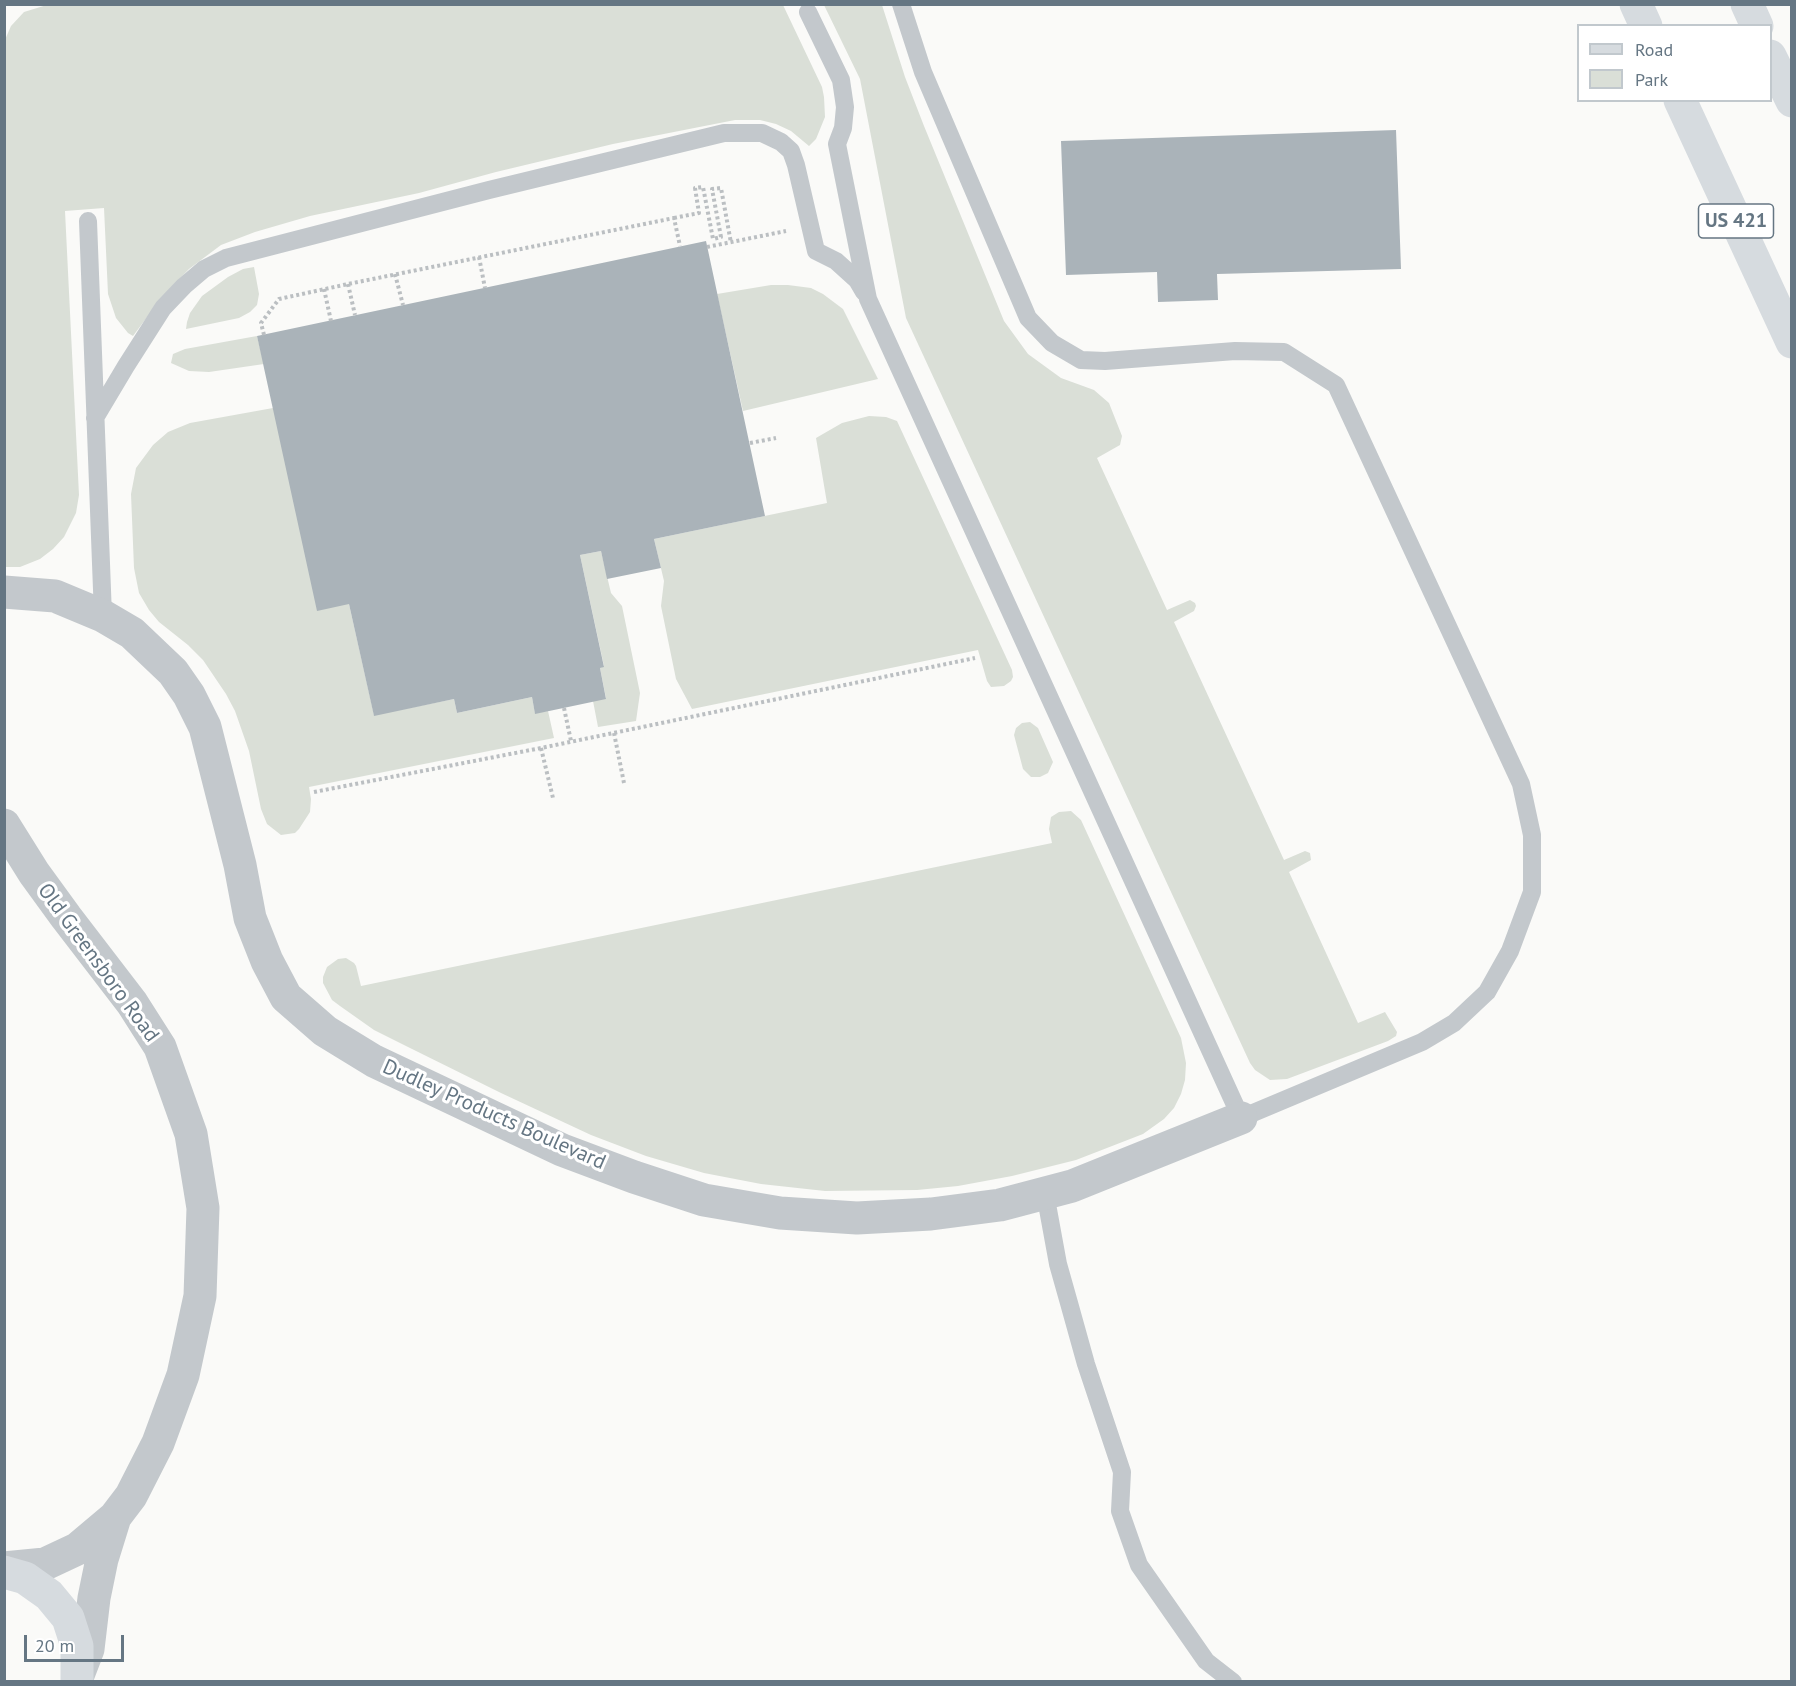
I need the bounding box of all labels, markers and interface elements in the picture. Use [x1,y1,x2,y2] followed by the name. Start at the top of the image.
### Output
[1577,24,1772,102] legend
[1635,38,1673,61] text: Road
[1635,68,1668,91] text: Park
[1698,204,1774,238] road number: US 421
[32,879,164,1047] street label: Old Greensboro Road
[379,1054,609,1176] street label: Dudley Products Boulevard
[27,1623,128,1661] scale bar
[35,1634,74,1657] text: 20 m

